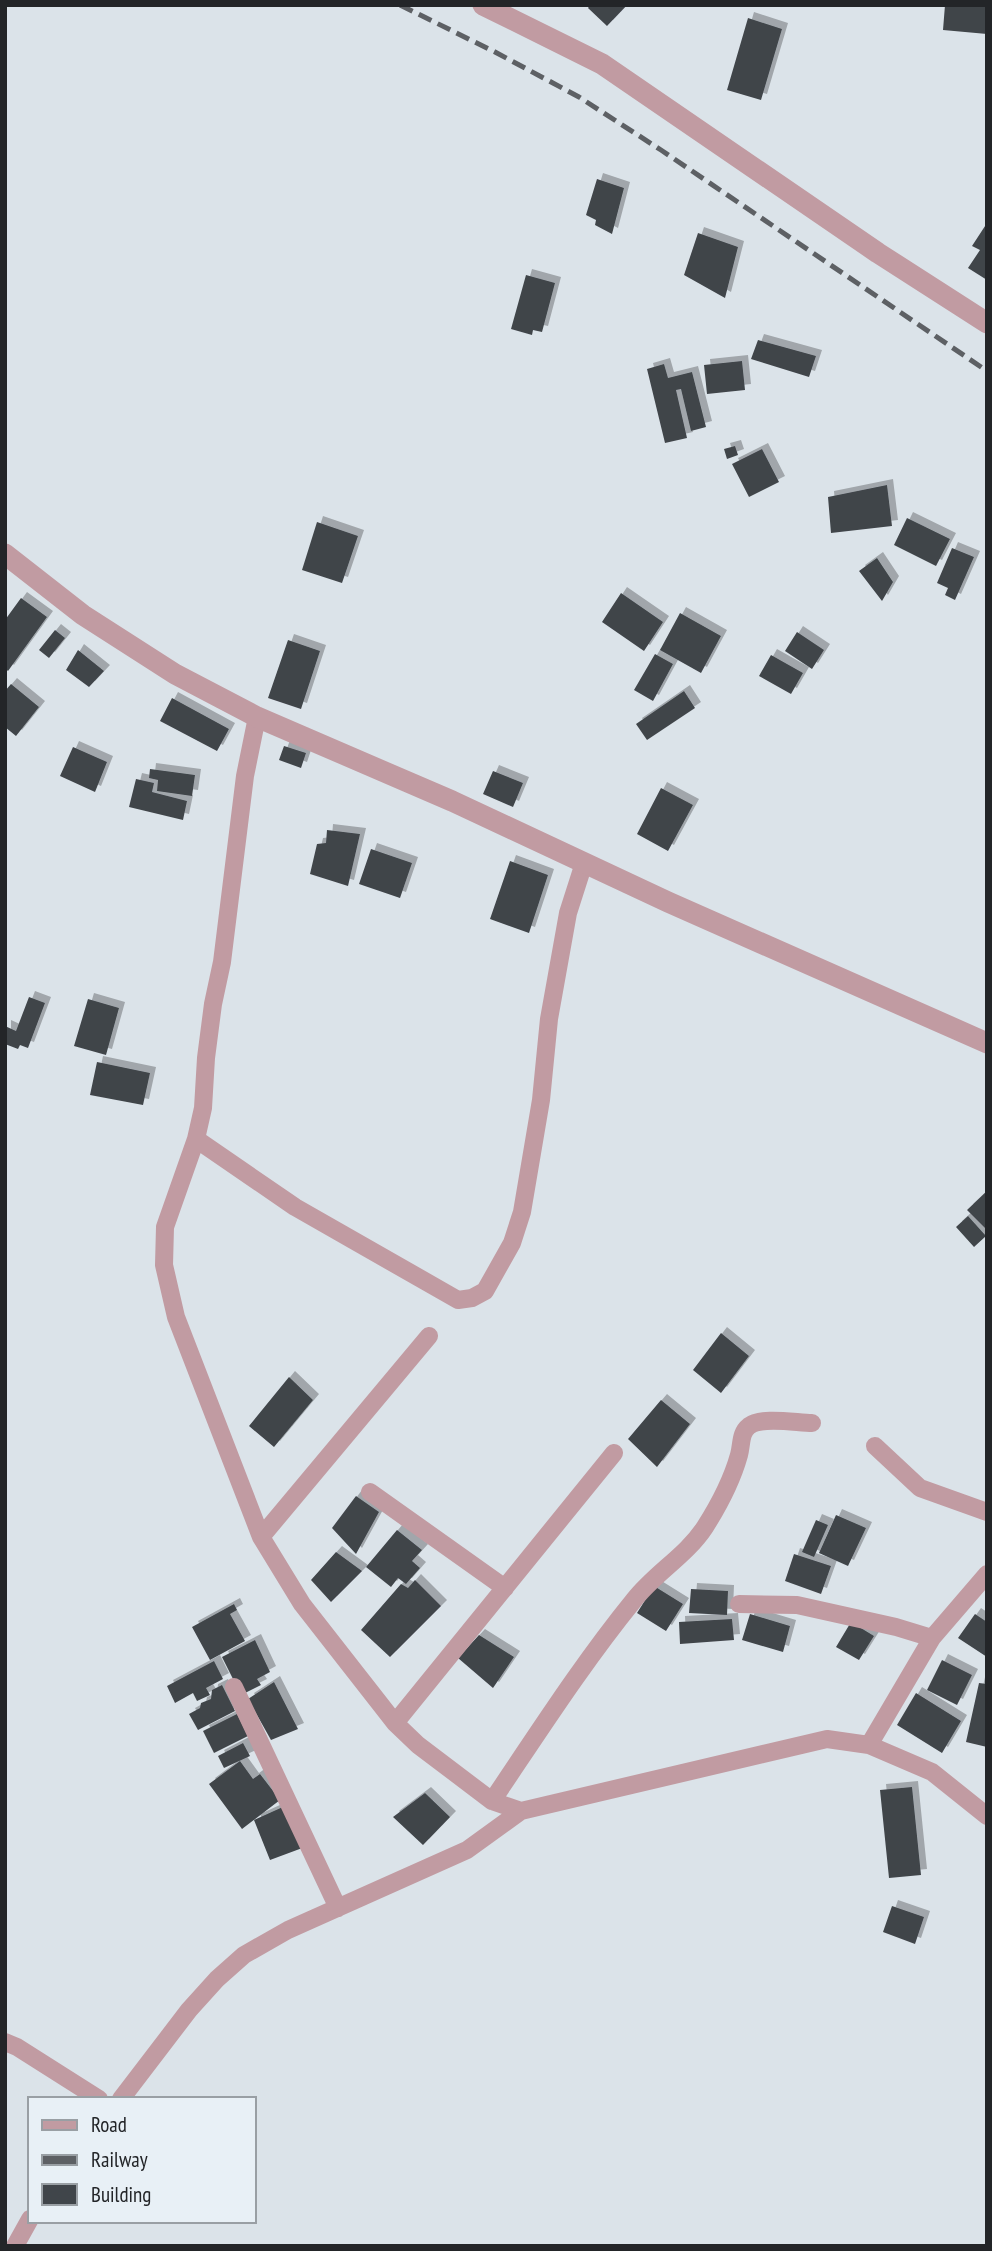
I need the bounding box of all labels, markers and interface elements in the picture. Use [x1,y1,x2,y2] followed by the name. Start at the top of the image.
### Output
[28,2097,256,2223] legend
[91,2111,127,2138] text: Road
[91,2146,148,2173] text: Railway
[91,2181,151,2208] text: Building

